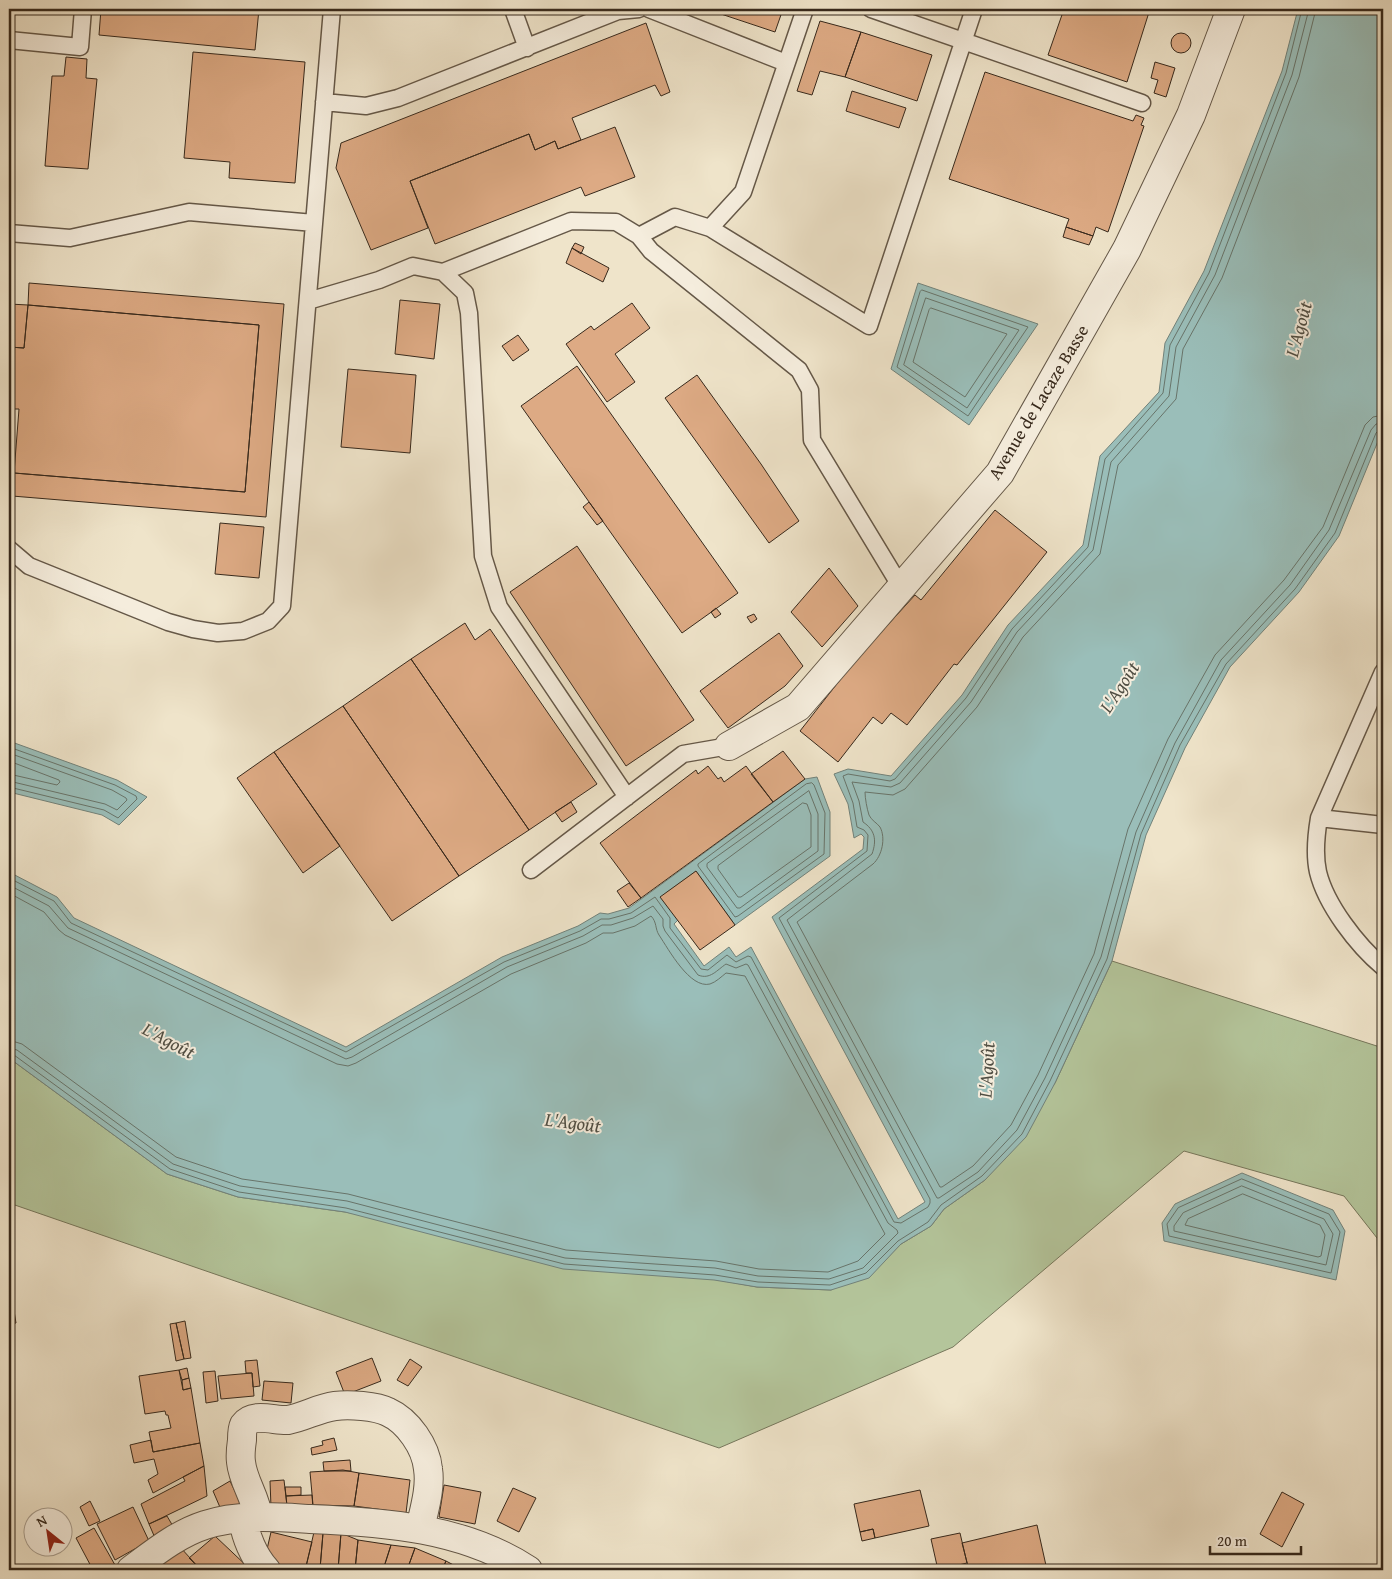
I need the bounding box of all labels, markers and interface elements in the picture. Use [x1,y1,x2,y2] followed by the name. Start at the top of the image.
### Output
[1277,297,1319,361] water label: L'Agoût
[981,319,1095,485] street label: Avenue de Lacaze Basse
[1091,655,1147,719] water label: L'Agoût
[137,1014,201,1066] water label: L'Agoût
[970,1040,1001,1100] water label: L'Agoût
[542,1105,603,1139] water label: L'Agoût
[22,1506,72,1556] north arrow
[32,1509,51,1532] text: N
[1210,1524,1301,1556] scale bar
[1217,1530,1248,1551] text: 20 m

